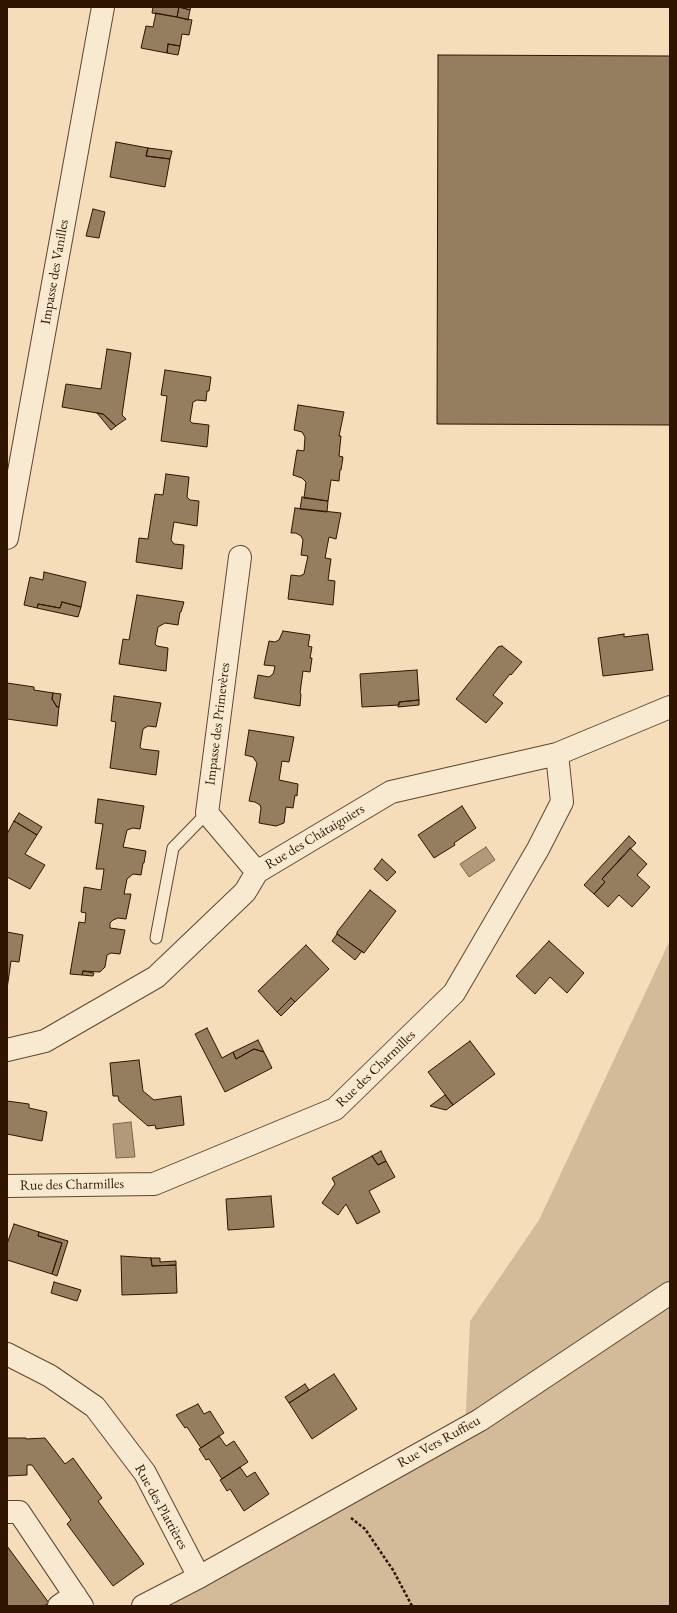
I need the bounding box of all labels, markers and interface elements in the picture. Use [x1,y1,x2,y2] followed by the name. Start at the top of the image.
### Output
[37,218,73,326] street label: Impasse des Vanilles
[202,662,234,786] street label: Impasse des Primevères
[262,801,368,873] street label: Rue des Châtaigniers
[333,1027,419,1111] street label: Rue des Charmilles
[20,1176,124,1194] street label: Rue des Charmilles
[395,1412,483,1472] street label: Rue Vers Ruffieu
[131,1462,191,1552] street label: Rue des Plattières

